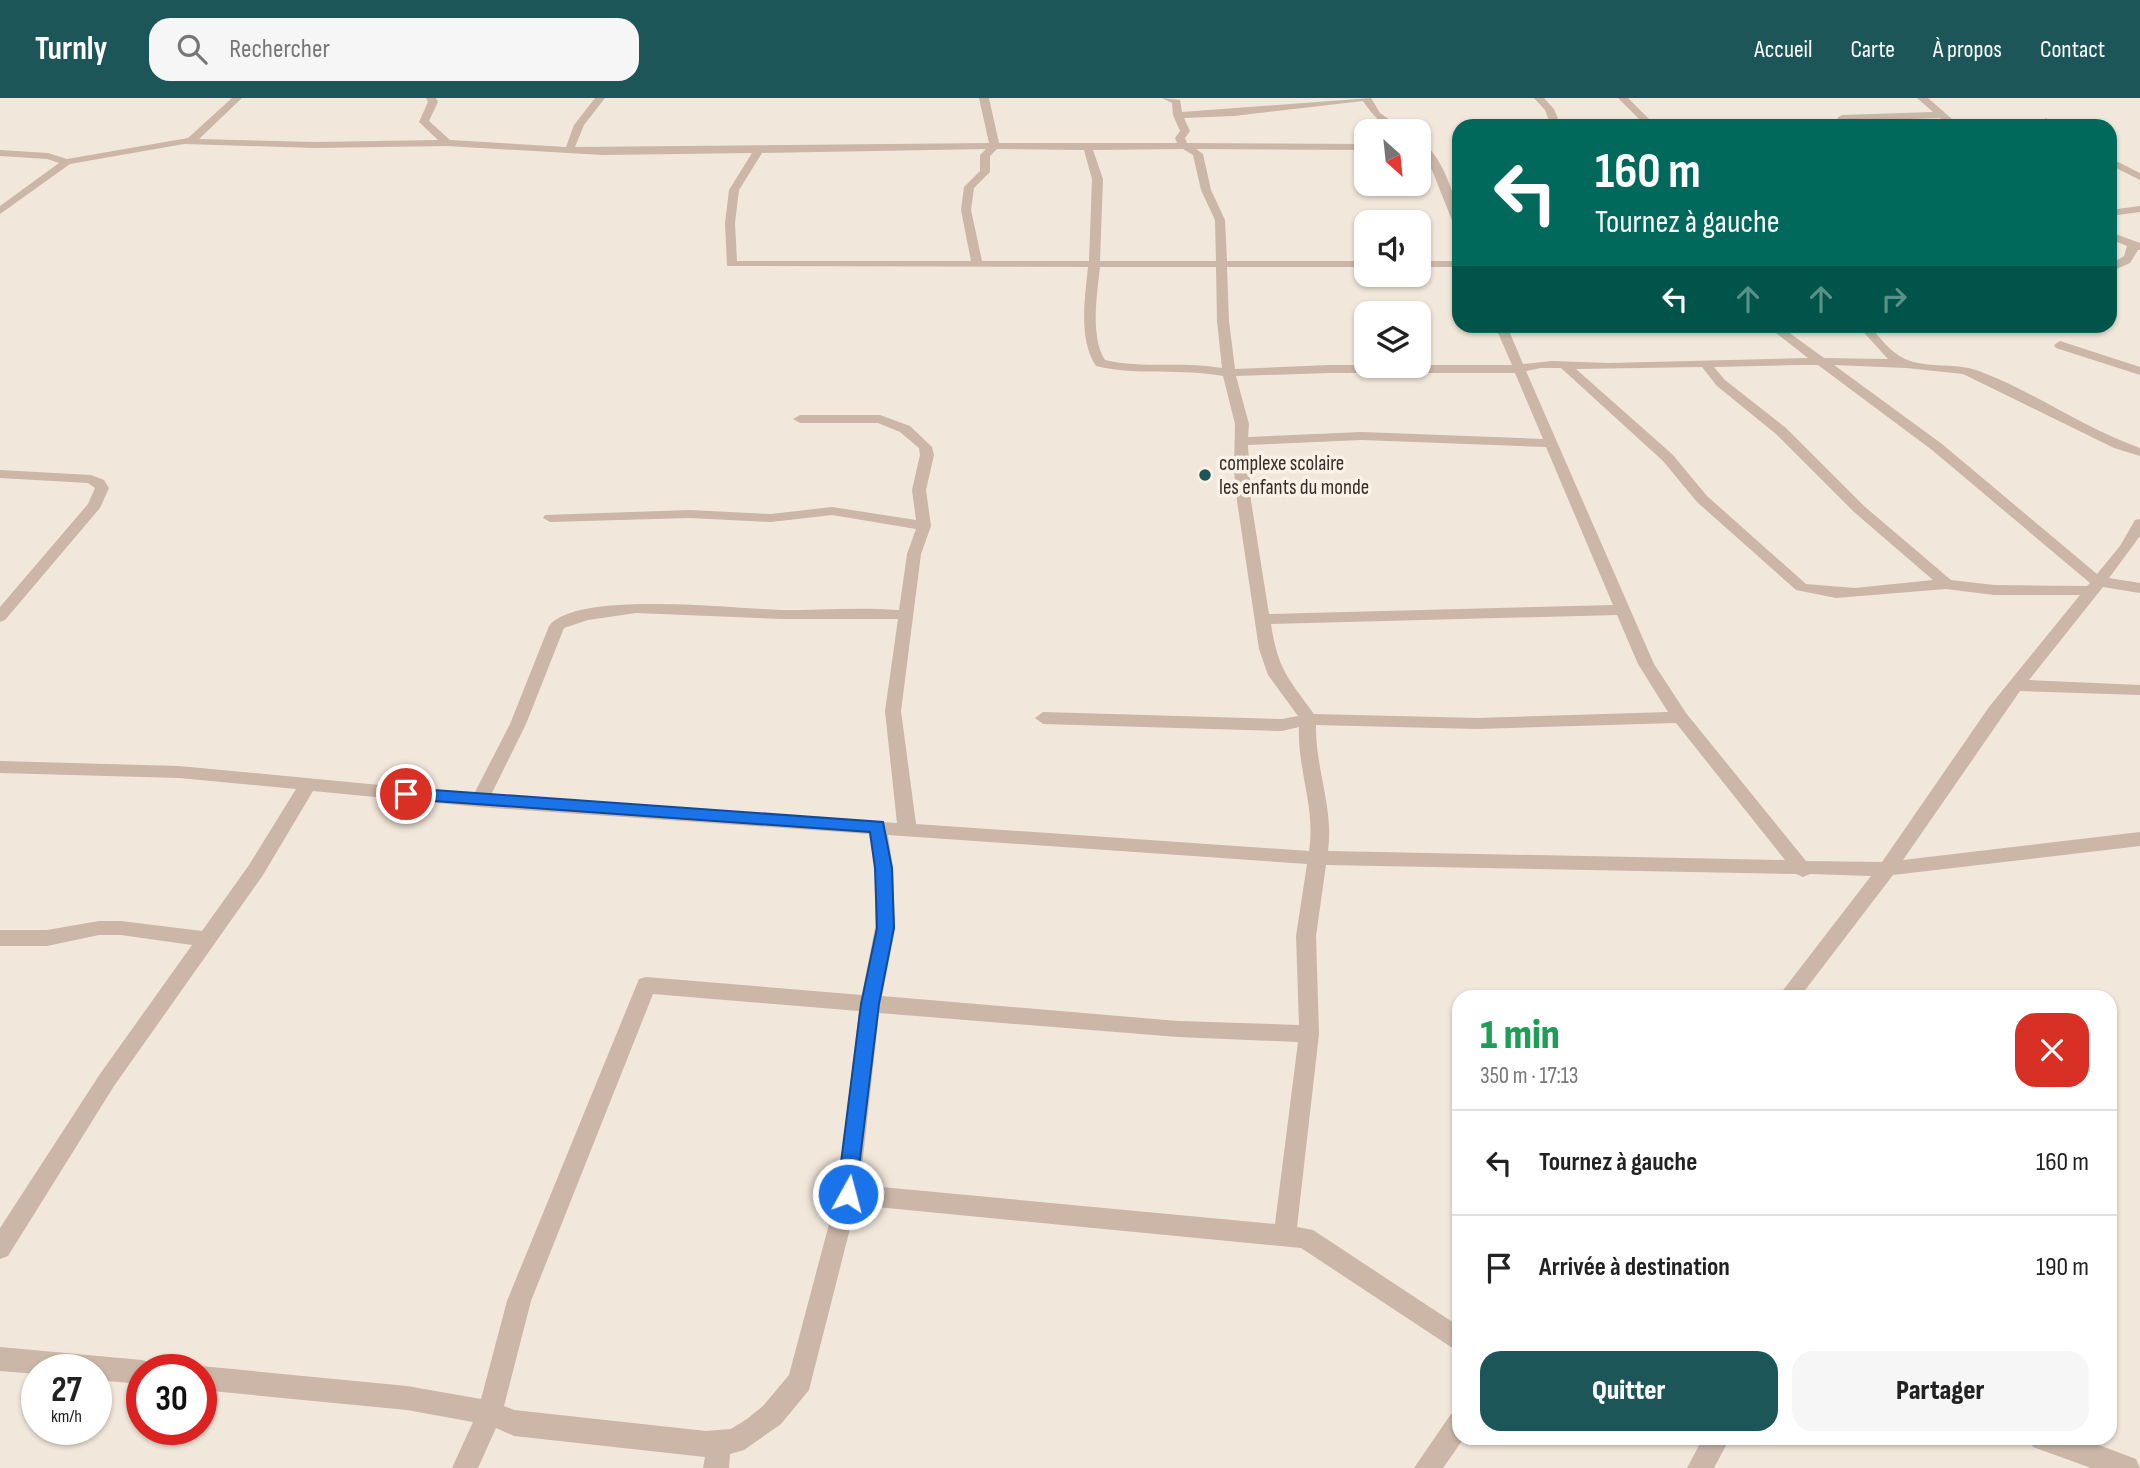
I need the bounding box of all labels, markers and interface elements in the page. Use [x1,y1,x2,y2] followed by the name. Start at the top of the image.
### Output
[149,18,639,81] search box
[35,29,107,69] text: Turnly
[173,30,211,68] icon: search
[229,34,330,65] text: Rechercher
[1754,35,1813,64] text: Accueil
[1851,35,1895,64] text: Carte
[1933,35,2002,64] text: À propos
[2040,35,2105,64] text: Contact
[1354,119,1432,196] north arrow
[1354,119,1431,378] map controls
[1595,143,1701,202] text: 160 m
[1480,147,1571,238] icon: left
[1595,203,1780,242] text: Tournez à gauche
[1354,210,1431,287] button: sound
[1656,280,1694,318] icon: left
[1729,280,1767,318] icon: ahead
[1802,280,1840,318] icon: ahead
[1875,280,1913,318] icon: right
[1354,301,1431,378] button: layers
[1219,451,1369,500] place label: complexe scolaire les enfants du monde
[1197,467,1213,483] marker: complexe scolaire les enfants du monde
[376,764,436,824] pin
[387,775,425,813] icon: arrive
[1480,1010,1560,1061] text: 1 min
[2015,1013,2089,1087] button: close
[1480,1062,1579,1090] text: 350 m · 17:13
[1480,1144,1518,1182] icon: left
[1539,1147,1697,1178] text: Tournez à gauche
[2036,1147,2089,1178] text: 160 m
[811,1157,885,1231] position arrow
[1480,1249,1518,1287] icon: arrive
[1539,1252,1730,1283] text: Arrivée à destination
[2036,1252,2089,1283] text: 190 m
[1480,1351,1778,1431] button: Quitter
[1792,1351,2089,1431] button: Partager
[126,1354,217,1445] speed limit sign: 30
[51,1369,82,1412] text: 27
[51,1406,82,1427] text: km/h

